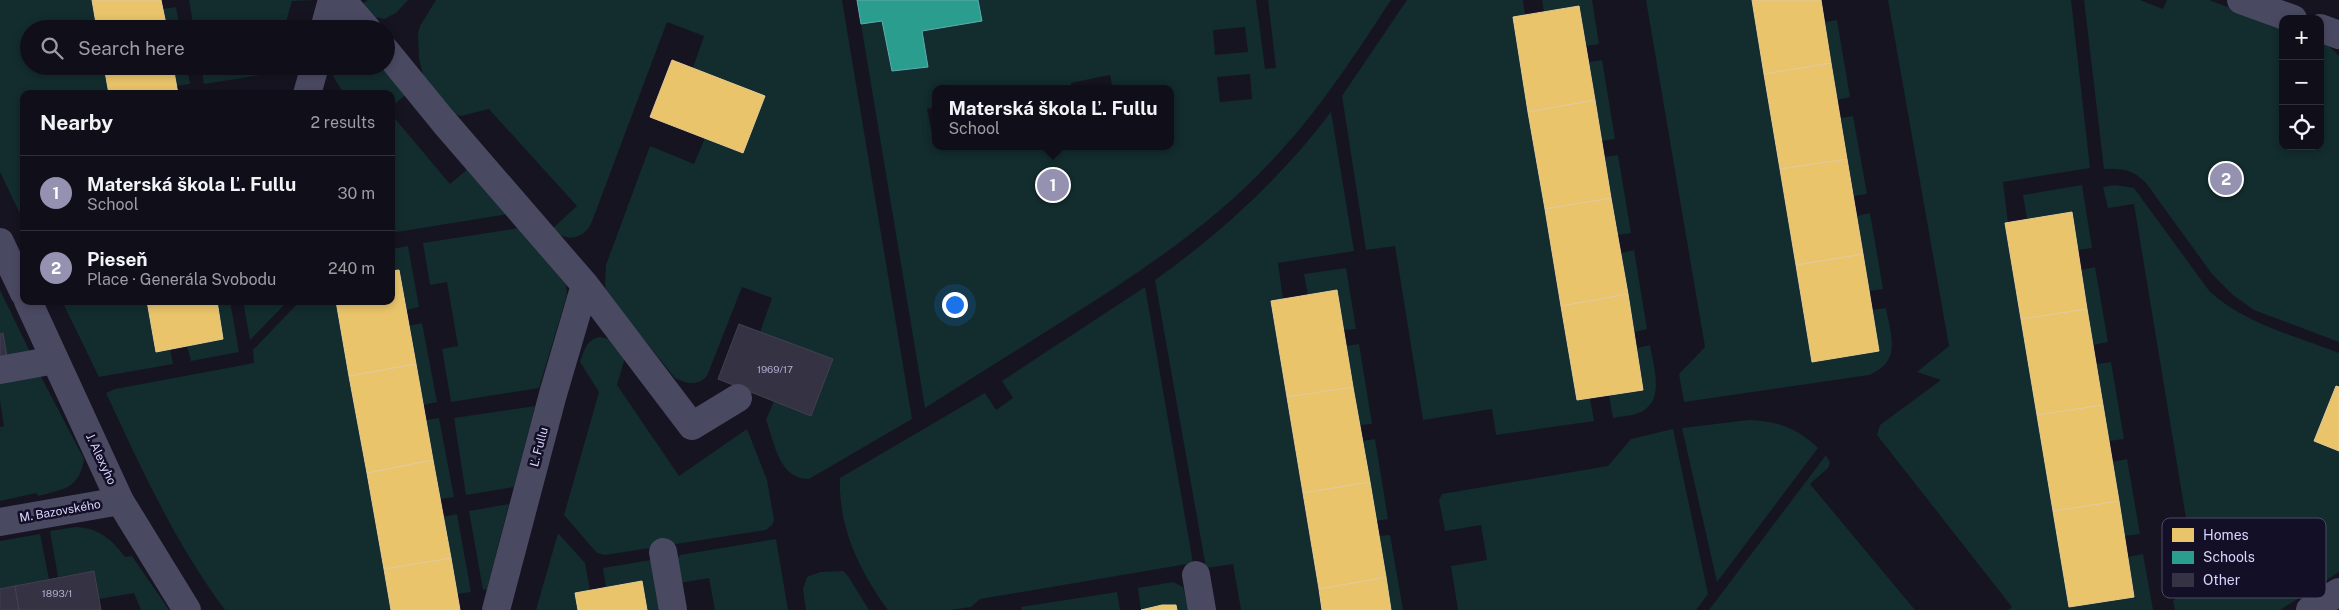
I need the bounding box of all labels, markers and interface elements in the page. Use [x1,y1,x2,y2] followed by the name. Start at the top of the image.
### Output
[2279,15,2324,150] map controls
[2279,15,2324,60] button: +
[20,20,395,75] search box
[38,34,66,62] icon: search
[78,37,185,59] text: Search here
[2279,60,2324,105] button: −
[932,85,1174,150] popup
[948,97,1158,119] text: Materská škola Ľ. Fullu
[2279,105,2324,150] button: locate
[40,110,113,135] text: Nearby
[310,113,375,132] text: 2 results
[948,119,1000,138] text: School
[2210,160,2242,198] pin: 2
[1037,166,1069,204] pin: 1
[87,173,296,195] text: Materská škola Ľ. Fullu
[53,184,59,203] text: 1
[338,184,375,203] text: 30 m
[87,195,138,214] text: School
[87,248,148,270] text: Pieseň
[51,259,61,278] text: 2
[328,259,375,278] text: 240 m
[87,270,276,289] text: Place · Generála Svobodu
[942,292,968,318] your location
[757,363,793,375] house number: 1969/17
[527,426,551,468] street label: Ľ. Fullu
[83,431,119,487] street label: J. Alexyho
[18,497,102,525] street label: M. Bazovského
[2162,518,2326,598] legend
[2203,527,2249,543] text: Homes
[2203,549,2255,565] text: Schools
[2203,572,2240,588] text: Other
[42,587,72,599] house number: 1893/1

